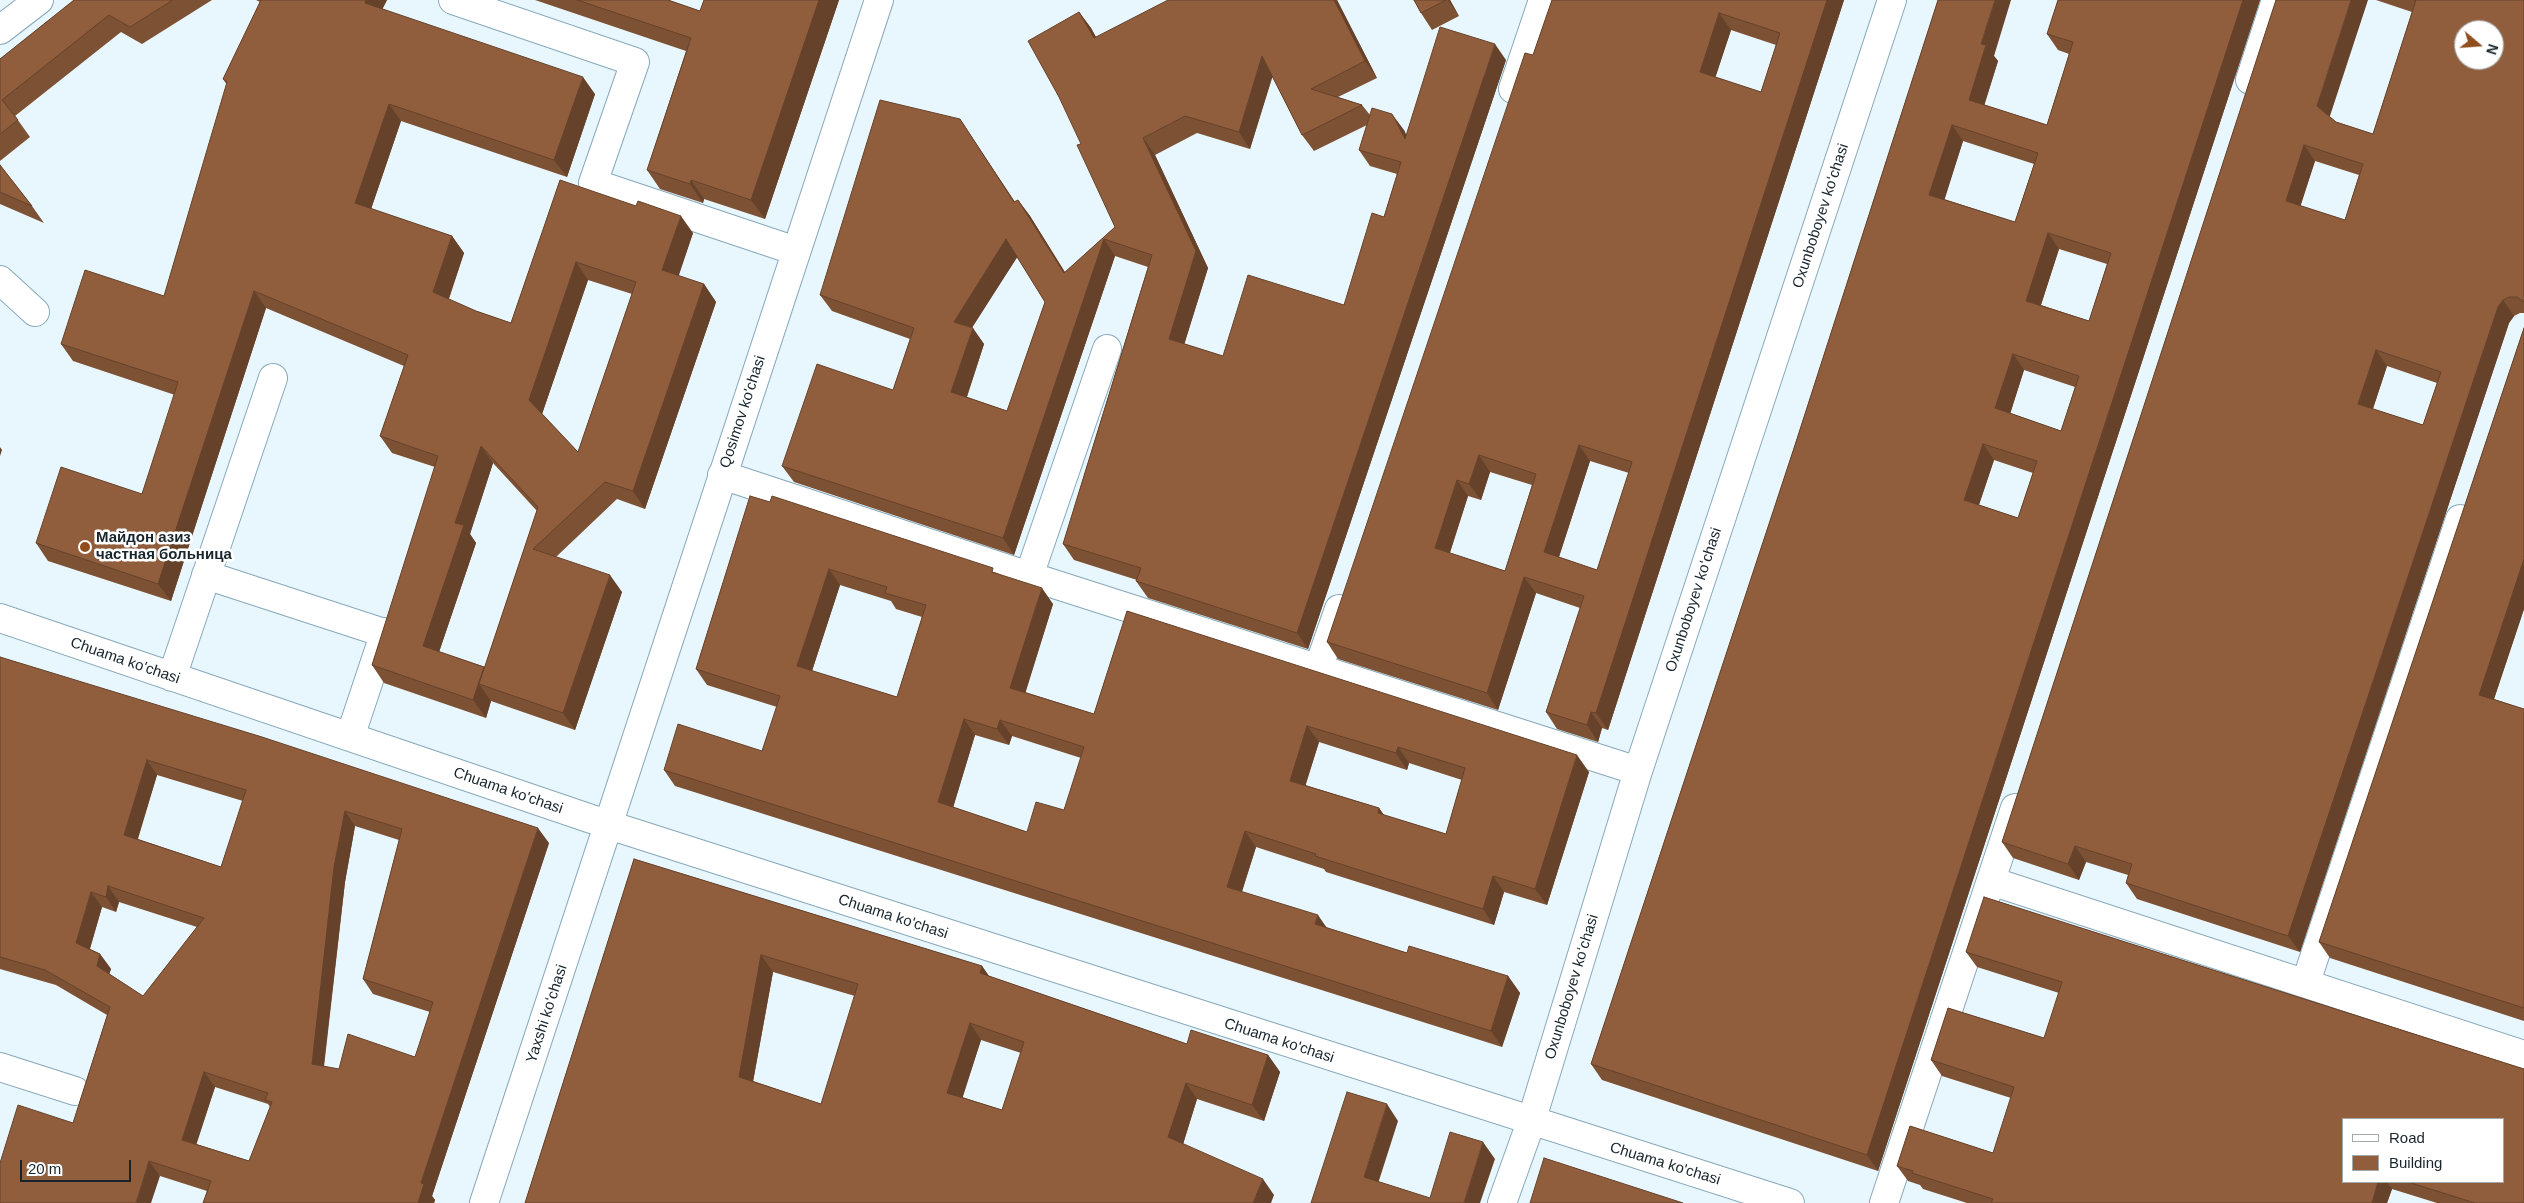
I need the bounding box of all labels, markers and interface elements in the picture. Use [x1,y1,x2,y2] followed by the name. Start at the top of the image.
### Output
[2454,20,2504,70] north arrow
[2483,42,2501,57] text: N
[1789,141,1853,291] street label: Oxunboboyev koʻchasi
[716,354,770,470] street label: Qosimov ko'chasi
[1662,525,1726,675] street label: Oxunboboyev koʻchasi
[96,529,232,564] place label: Майдон азиз частная больница
[78,540,92,554] marker: Майдон азиз частная больница
[68,634,182,688] street label: Chuama ko'chasi
[451,764,565,818] street label: Chuama ko'chasi
[836,891,950,943] street label: Chuama ko'chasi
[1541,912,1603,1062] street label: Oxunboboyev koʻchasi
[523,963,571,1065] street label: Yaxshi koʻchasi
[1222,1015,1336,1067] street label: Chuama ko'chasi
[2342,1118,2504,1183] legend
[2389,1129,2425,1146] text: Road
[1608,1139,1722,1189] street label: Chuama ko'chasi
[22,1150,134,1182] scale bar
[2389,1154,2442,1171] text: Building
[28,1160,61,1177] text: 20 m

